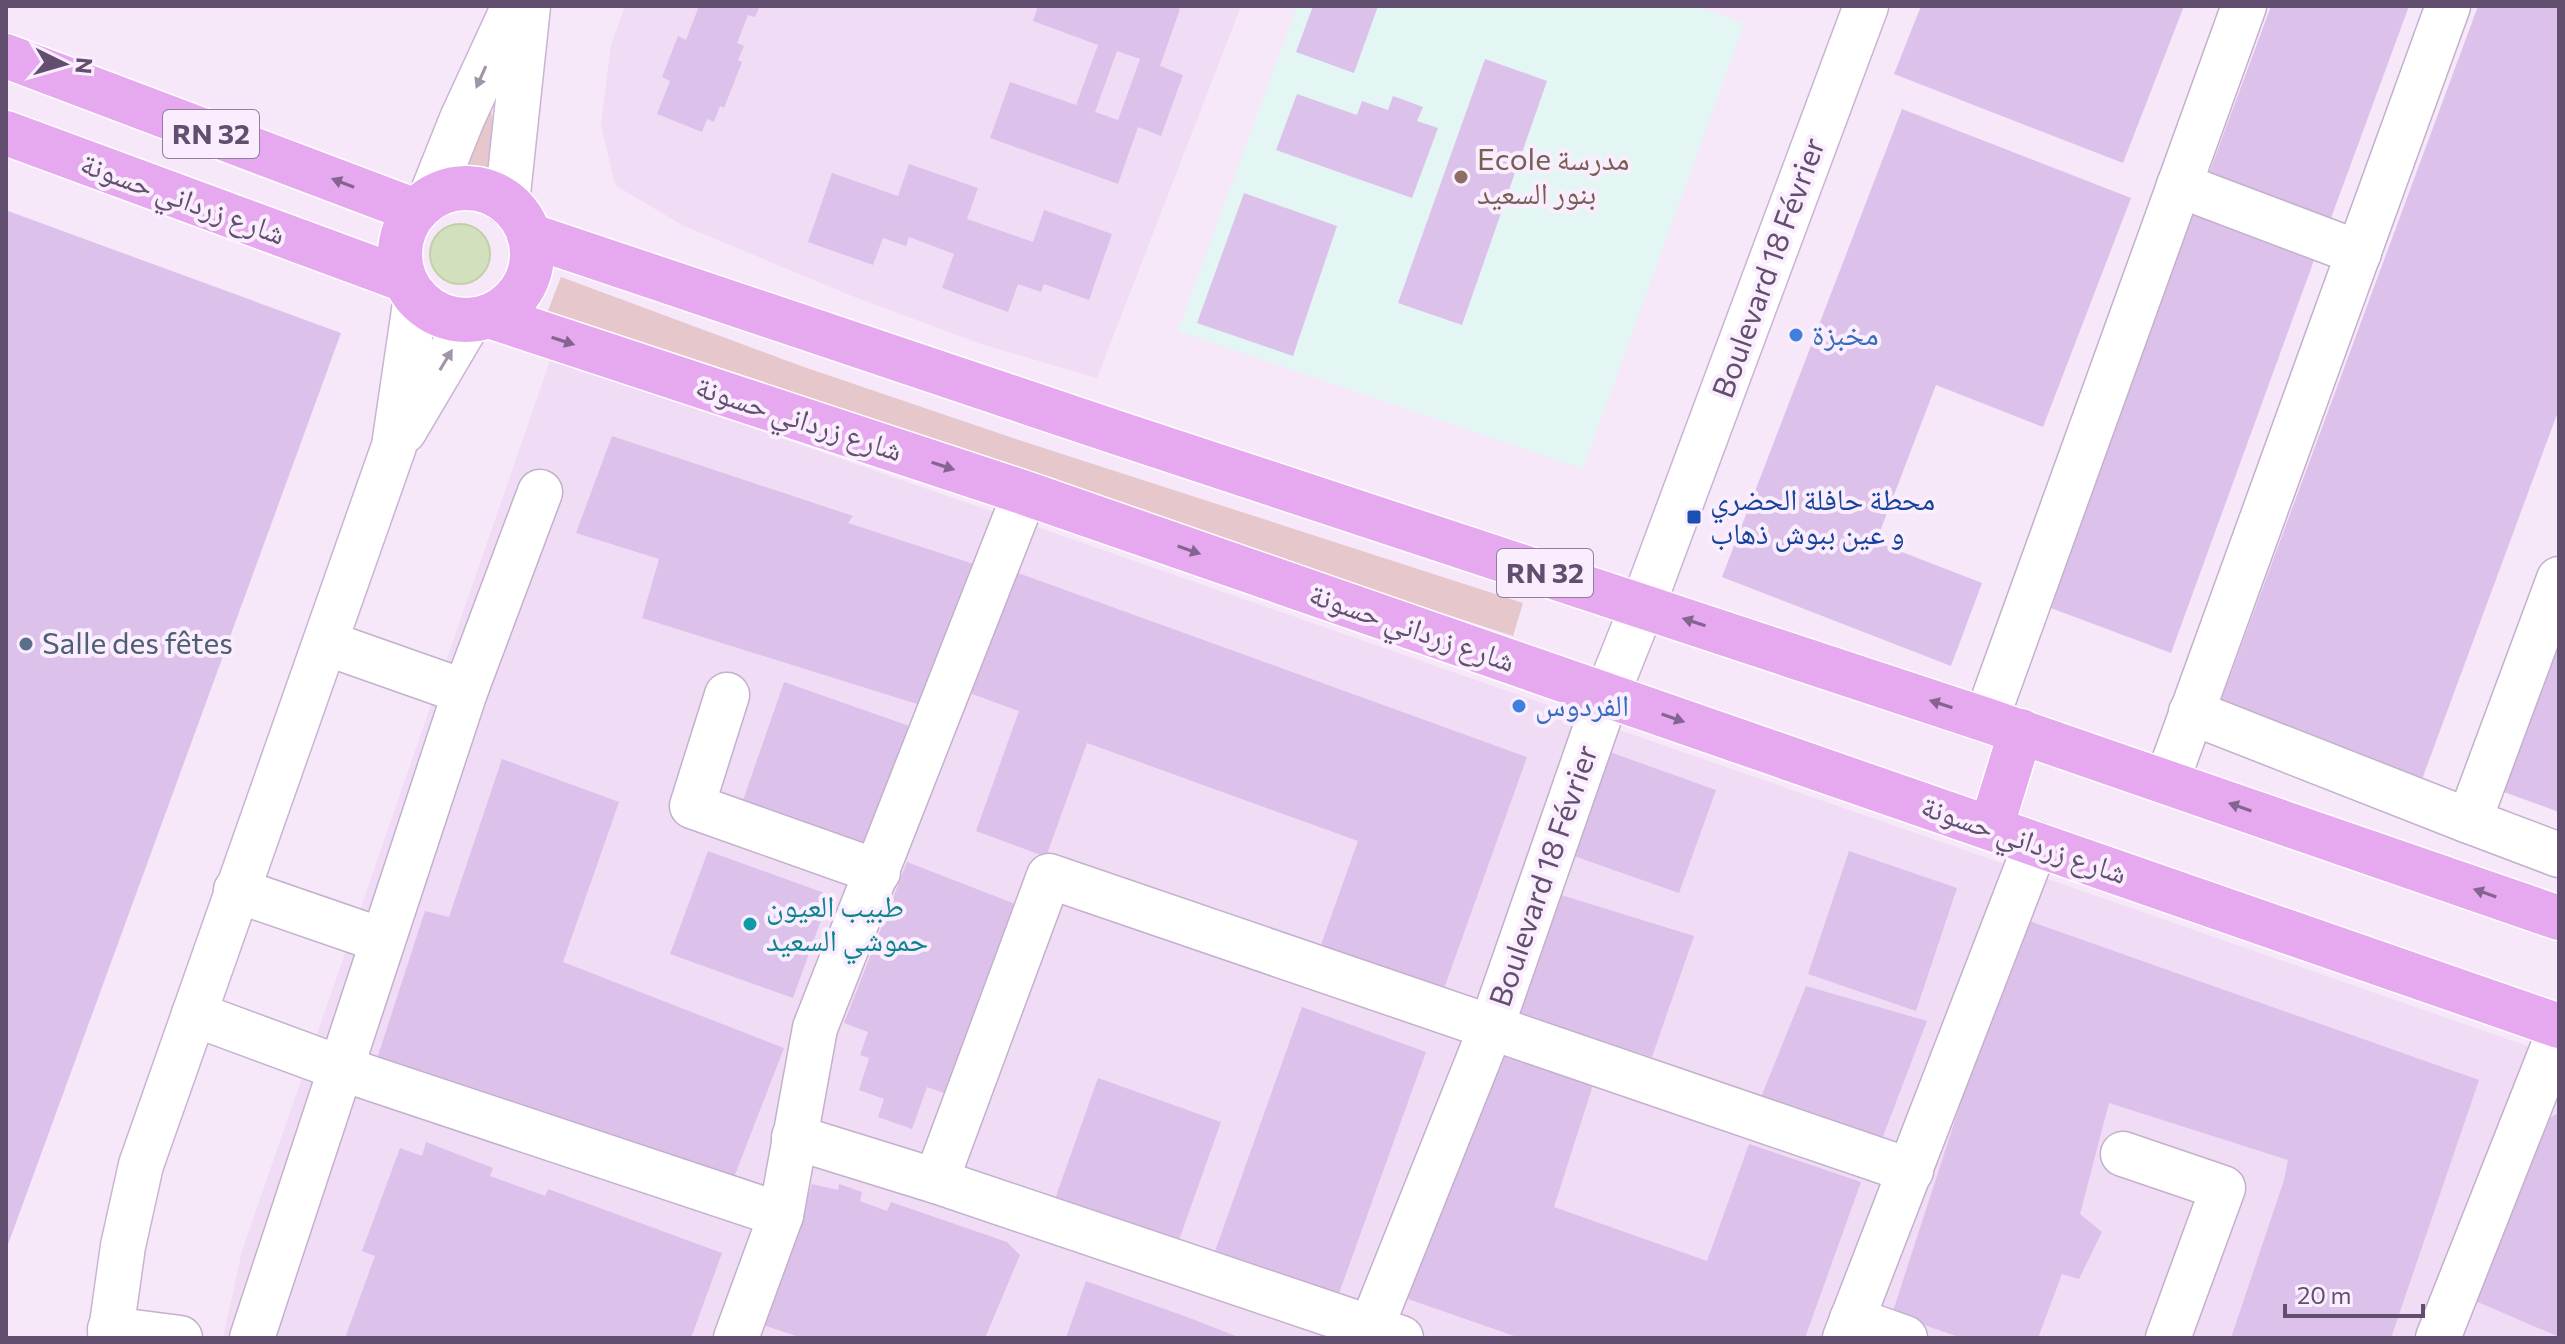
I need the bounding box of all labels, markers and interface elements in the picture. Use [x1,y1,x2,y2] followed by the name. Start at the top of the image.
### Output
[24,24,104,104] north arrow
[70,56,99,75] text: N
[474,65,488,89] one-way arrow
[163,110,259,158] road number: RN 32
[1702,132,1831,402] street label: Boulevard 18 Février
[1477,139,1630,211] place label: Ecole مدرسة بنور السعيد
[74,143,291,258] street label: شارع زرداني حسونة
[1452,168,1470,186] marker: Ecole مدرسة بنور السعيد
[331,176,355,189] one-way arrow
[1812,314,1879,352] place label: مخبزة
[1787,326,1805,344] marker: مخبزة
[551,335,575,347] one-way arrow
[439,349,453,371] one-way arrow
[689,366,908,475] street label: شارع زرداني حسونة
[931,461,955,473] one-way arrow
[1710,479,1935,552] place label: محطة حافلة الحضري و عين ببوش ذهاب
[1685,508,1703,526] marker: محطة حافلة الحضري و عين ببوش ذهاب
[1177,545,1201,557] one-way arrow
[1497,549,1593,597] road number: RN 32
[1303,573,1520,685] street label: شارع زرداني حسونة
[1682,616,1706,628] one-way arrow
[42,623,233,660] place label: Salle des fêtes
[17,635,35,653] marker: Salle des fêtes
[1535,685,1629,724] place label: الفردوس
[1510,697,1528,715] marker: الفردوس
[1929,698,1953,710] one-way arrow
[1661,712,1685,725] one-way arrow
[1480,740,1604,1011] street label: Boulevard 18 Février
[1915,785,2132,897] street label: شارع زرداني حسونة
[2228,800,2252,813] one-way arrow
[766,886,928,965] place label: طبيب العيون حموشي السعيد
[2473,886,2497,898] one-way arrow
[741,915,759,933] marker: طبيب العيون حموشي السعيد
[2285,1268,2423,1318] scale bar
[2297,1280,2351,1309] text: 20 m

